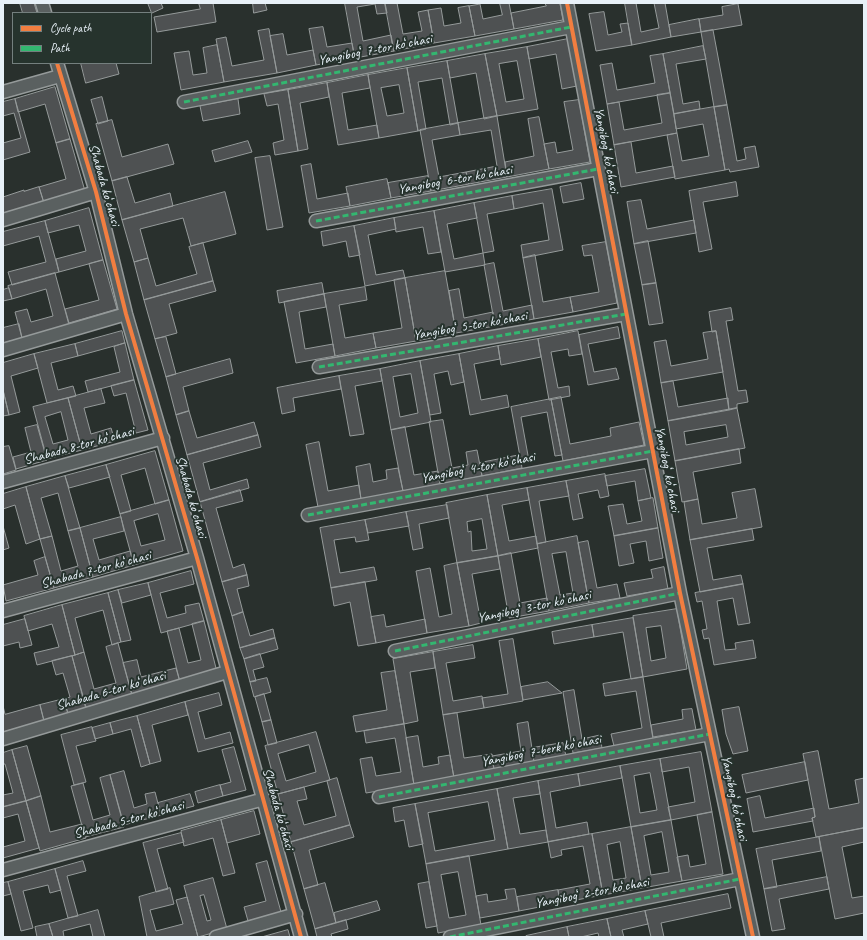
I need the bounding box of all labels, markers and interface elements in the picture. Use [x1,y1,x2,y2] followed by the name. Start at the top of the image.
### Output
[12,12,152,64] legend
[50,20,92,36] text: Cycle path
[317,31,433,69] street label: Yangibogʻ 7-tor koʻchasi
[50,40,70,56] text: Path
[589,106,623,194] street label: Yangibogʻ koʻchasi
[84,142,124,228] street label: Shabada koʻchasi
[397,162,513,198] street label: Yangibogʻ 6-tor koʻchasi
[412,308,528,344] street label: Yangibogʻ 5-tor koʻchasi
[22,423,136,469] street label: Shabada 8-tor koʻchasi
[650,425,684,513] street label: Yangibogʻ koʻchasi
[420,449,536,487] street label: Yangibogʻ 4-tor koʻchasi
[171,454,211,540] street label: Shabada koʻchasi
[39,547,153,593] street label: Shabada 7-tor koʻchasi
[476,587,592,627] street label: Yangibogʻ 3-tor koʻchasi
[54,667,168,715] street label: Shabada 6-tor koʻchasi
[480,731,602,771] street label: Yangibogʻ 7-berk koʻchasi
[717,754,751,842] street label: Yangibogʻ koʻchasi
[258,766,298,852] street label: Shabada koʻchasi
[72,797,186,843] street label: Shabada 5-tor koʻchasi
[534,874,650,912] street label: Yangibogʻ 2-tor koʻchasi

